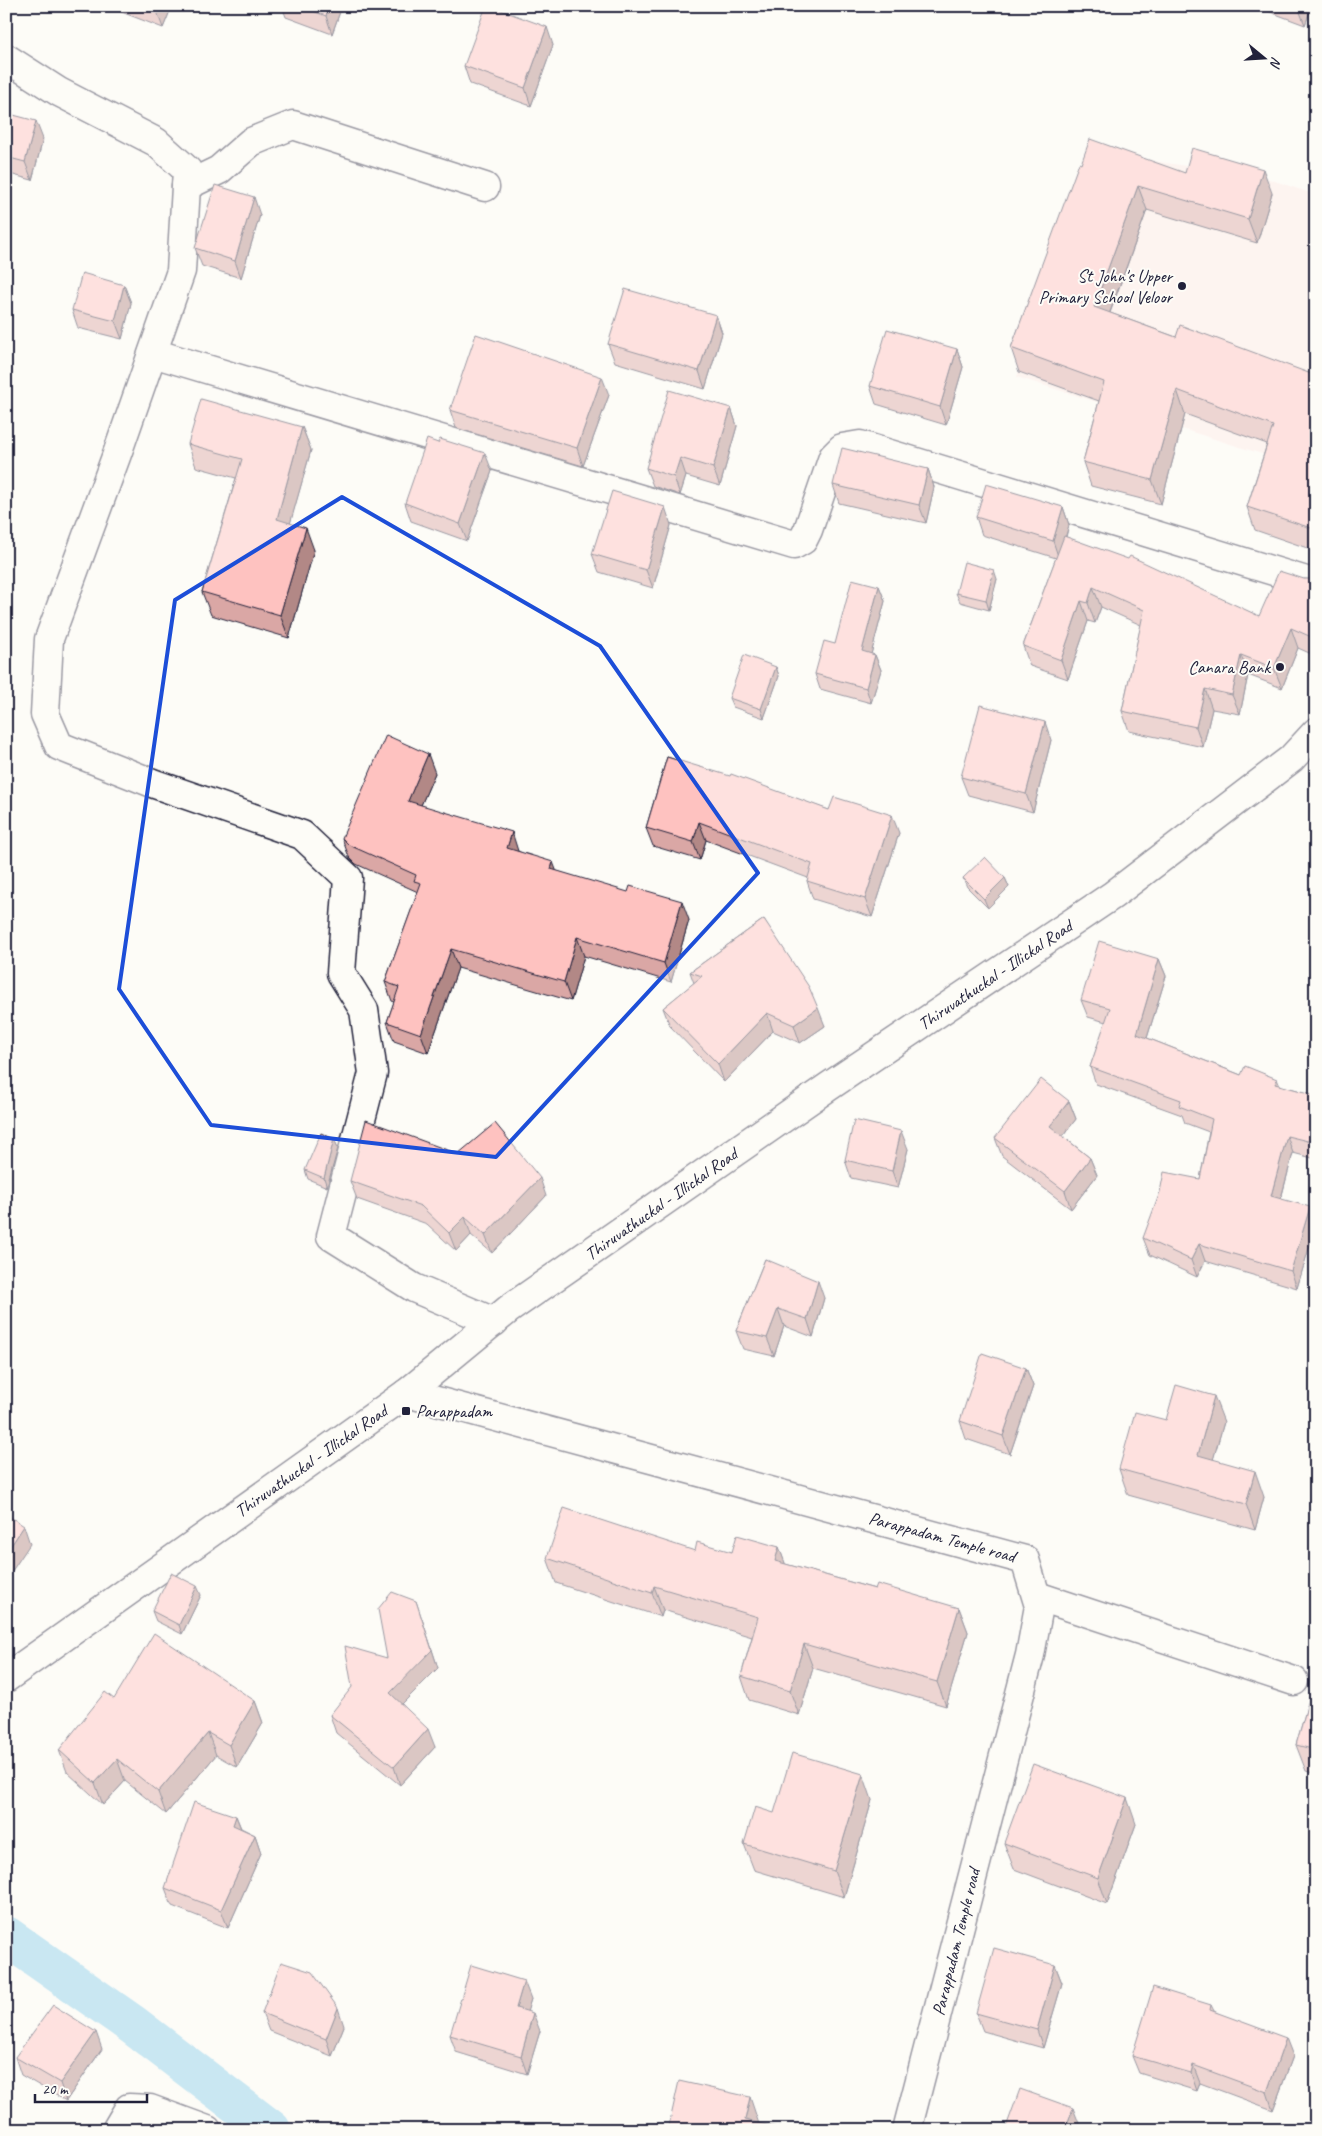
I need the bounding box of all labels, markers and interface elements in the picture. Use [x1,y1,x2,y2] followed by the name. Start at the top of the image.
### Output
[1240,32,1290,82] north arrow
[1266,55,1285,71] text: N
[1039,265,1175,308] place label: St John's Upper Primary School Veloor
[1176,280,1188,292] marker: St John's Upper Primary School Veloor
[1188,656,1271,678] place label: Canara Bank
[1274,661,1286,673] marker: Canara Bank
[914,914,1079,1035] street label: Thiruvathuckal - Illickal Road
[580,1141,744,1265] street label: Thiruvathuckal - Illickal Road
[230,1398,394,1522] street label: Thiruvathuckal - Illickal Road
[416,1400,493,1422] place label: Parappadam
[400,1405,412,1417] marker: Parappadam
[866,1507,1020,1568] street label: Parappadam Temple road
[927,1863,986,2018] street label: Parappadam Temple road
[35,2071,148,2103] scale bar
[42,2080,69,2099] text: 20 m

